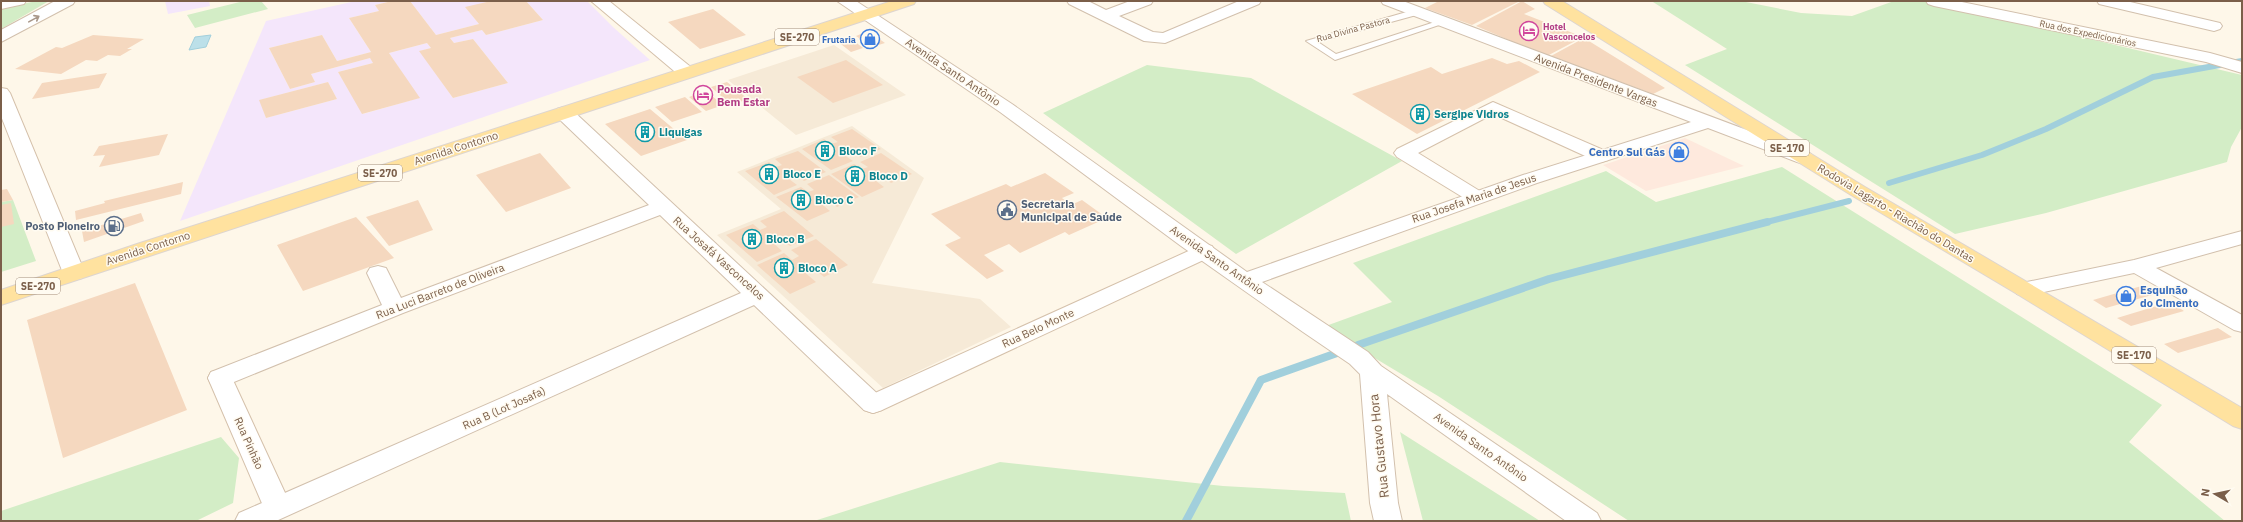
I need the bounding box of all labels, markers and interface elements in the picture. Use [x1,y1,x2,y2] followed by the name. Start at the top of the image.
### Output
[1315,14,1391,44] street label: Rua Divina Pastora
[28,15,40,22] one-way arrow
[2039,17,2137,49] street label: Rua dos Expedicionários
[1518,20,1540,42] hotel icon: Hotel Vasconcelos
[1543,21,1596,42] place label: Hotel Vasconcelos
[859,28,881,50] shop icon: Frutaria
[775,29,819,45] road number: SE-270
[822,34,856,45] place label: Frutaria
[903,35,1003,109] street label: Avenida Santo Antônio
[1532,50,1660,110] street label: Avenida Presidente Vargas
[717,82,771,109] place label: Pousada Bem Estar
[692,84,714,106] hotel icon: Pousada Bem Estar
[1409,103,1431,125] building icon: Sergipe Vidros
[1434,107,1510,121] place label: Sergipe Vidros
[634,121,656,143] building icon: Liquigas
[659,125,703,139] place label: Liquigas
[412,128,500,168] street label: Avenida Contorno
[814,140,836,162] building icon: Bloco F
[1765,140,1809,156] road number: SE-170
[1668,141,1690,163] shop icon: Centro Sul Gás
[839,144,877,158] place label: Bloco F
[1589,145,1665,159] place label: Centro Sul Gás
[1815,160,1977,266] street label: Rodovia Lagarto - Riachão do Dantas
[758,163,780,185] building icon: Bloco E
[358,165,402,181] road number: SE-270
[844,165,866,187] building icon: Bloco D
[783,167,821,181] place label: Bloco E
[869,169,908,183] place label: Bloco D
[1410,170,1538,226] street label: Rua Josefa Maria de Jesus
[790,189,812,211] building icon: Bloco C
[815,193,853,207] place label: Bloco C
[1021,197,1122,224] place label: Secretaria Municipal de Saúde
[996,199,1018,221] public building icon: Secretaria Municipal de Saúde
[670,213,768,303] street label: Rua Josafá Vasconcelos
[103,215,125,237] fuel station icon: Posto Pioneiro
[25,219,100,233] place label: Posto Pioneiro
[1167,222,1267,298] street label: Avenida Santo Antônio
[104,228,192,268] street label: Avenida Contorno
[741,228,763,250] building icon: Bloco B
[766,232,805,246] place label: Bloco B
[773,257,795,279] building icon: Bloco A
[374,260,506,322] street label: Rua Luci Barreto de Oliveira
[798,261,837,275] place label: Bloco A
[16,278,60,294] road number: SE-270
[2140,283,2199,310] place label: Esquinão do Cimento
[2115,285,2137,307] shop icon: Esquinão do Cimento
[1000,305,1076,351] street label: Rua Belo Monte
[2112,347,2156,363] road number: SE-170
[460,383,548,433] street label: Rua B (Lot Josafa)
[1365,393,1393,499] street label: Rua Gustavo Hora
[1431,409,1531,485] street label: Avenida Santo Antônio
[231,415,267,471] street label: Rua Pinhão
[2195,474,2235,514] north arrow
[2198,487,2213,497] text: N

